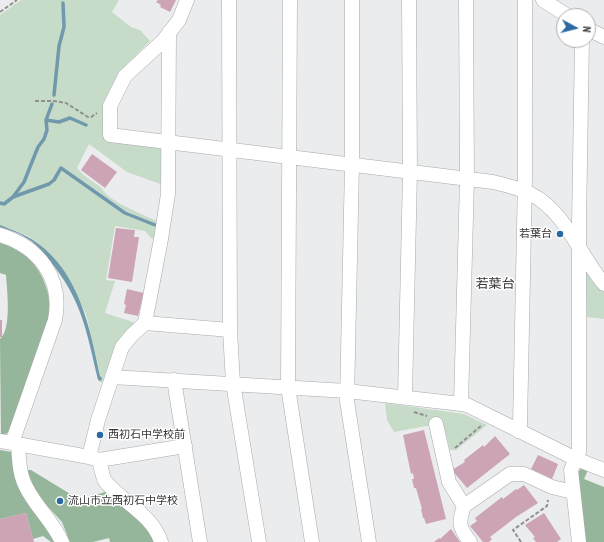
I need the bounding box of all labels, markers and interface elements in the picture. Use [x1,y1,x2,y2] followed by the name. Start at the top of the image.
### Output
[556,8,596,48] north arrow
[580,26,594,33] text: N
[519,227,552,241] place label: 若葉台
[555,229,565,239] marker: 若葉台
[476,276,514,292] district label: 若葉台
[108,428,185,442] place label: 西初石中学校前
[95,430,105,440] marker: 西初石中学校前
[68,494,178,508] place label: 流山市立西初石中学校
[55,496,65,506] marker: 流山市立西初石中学校

